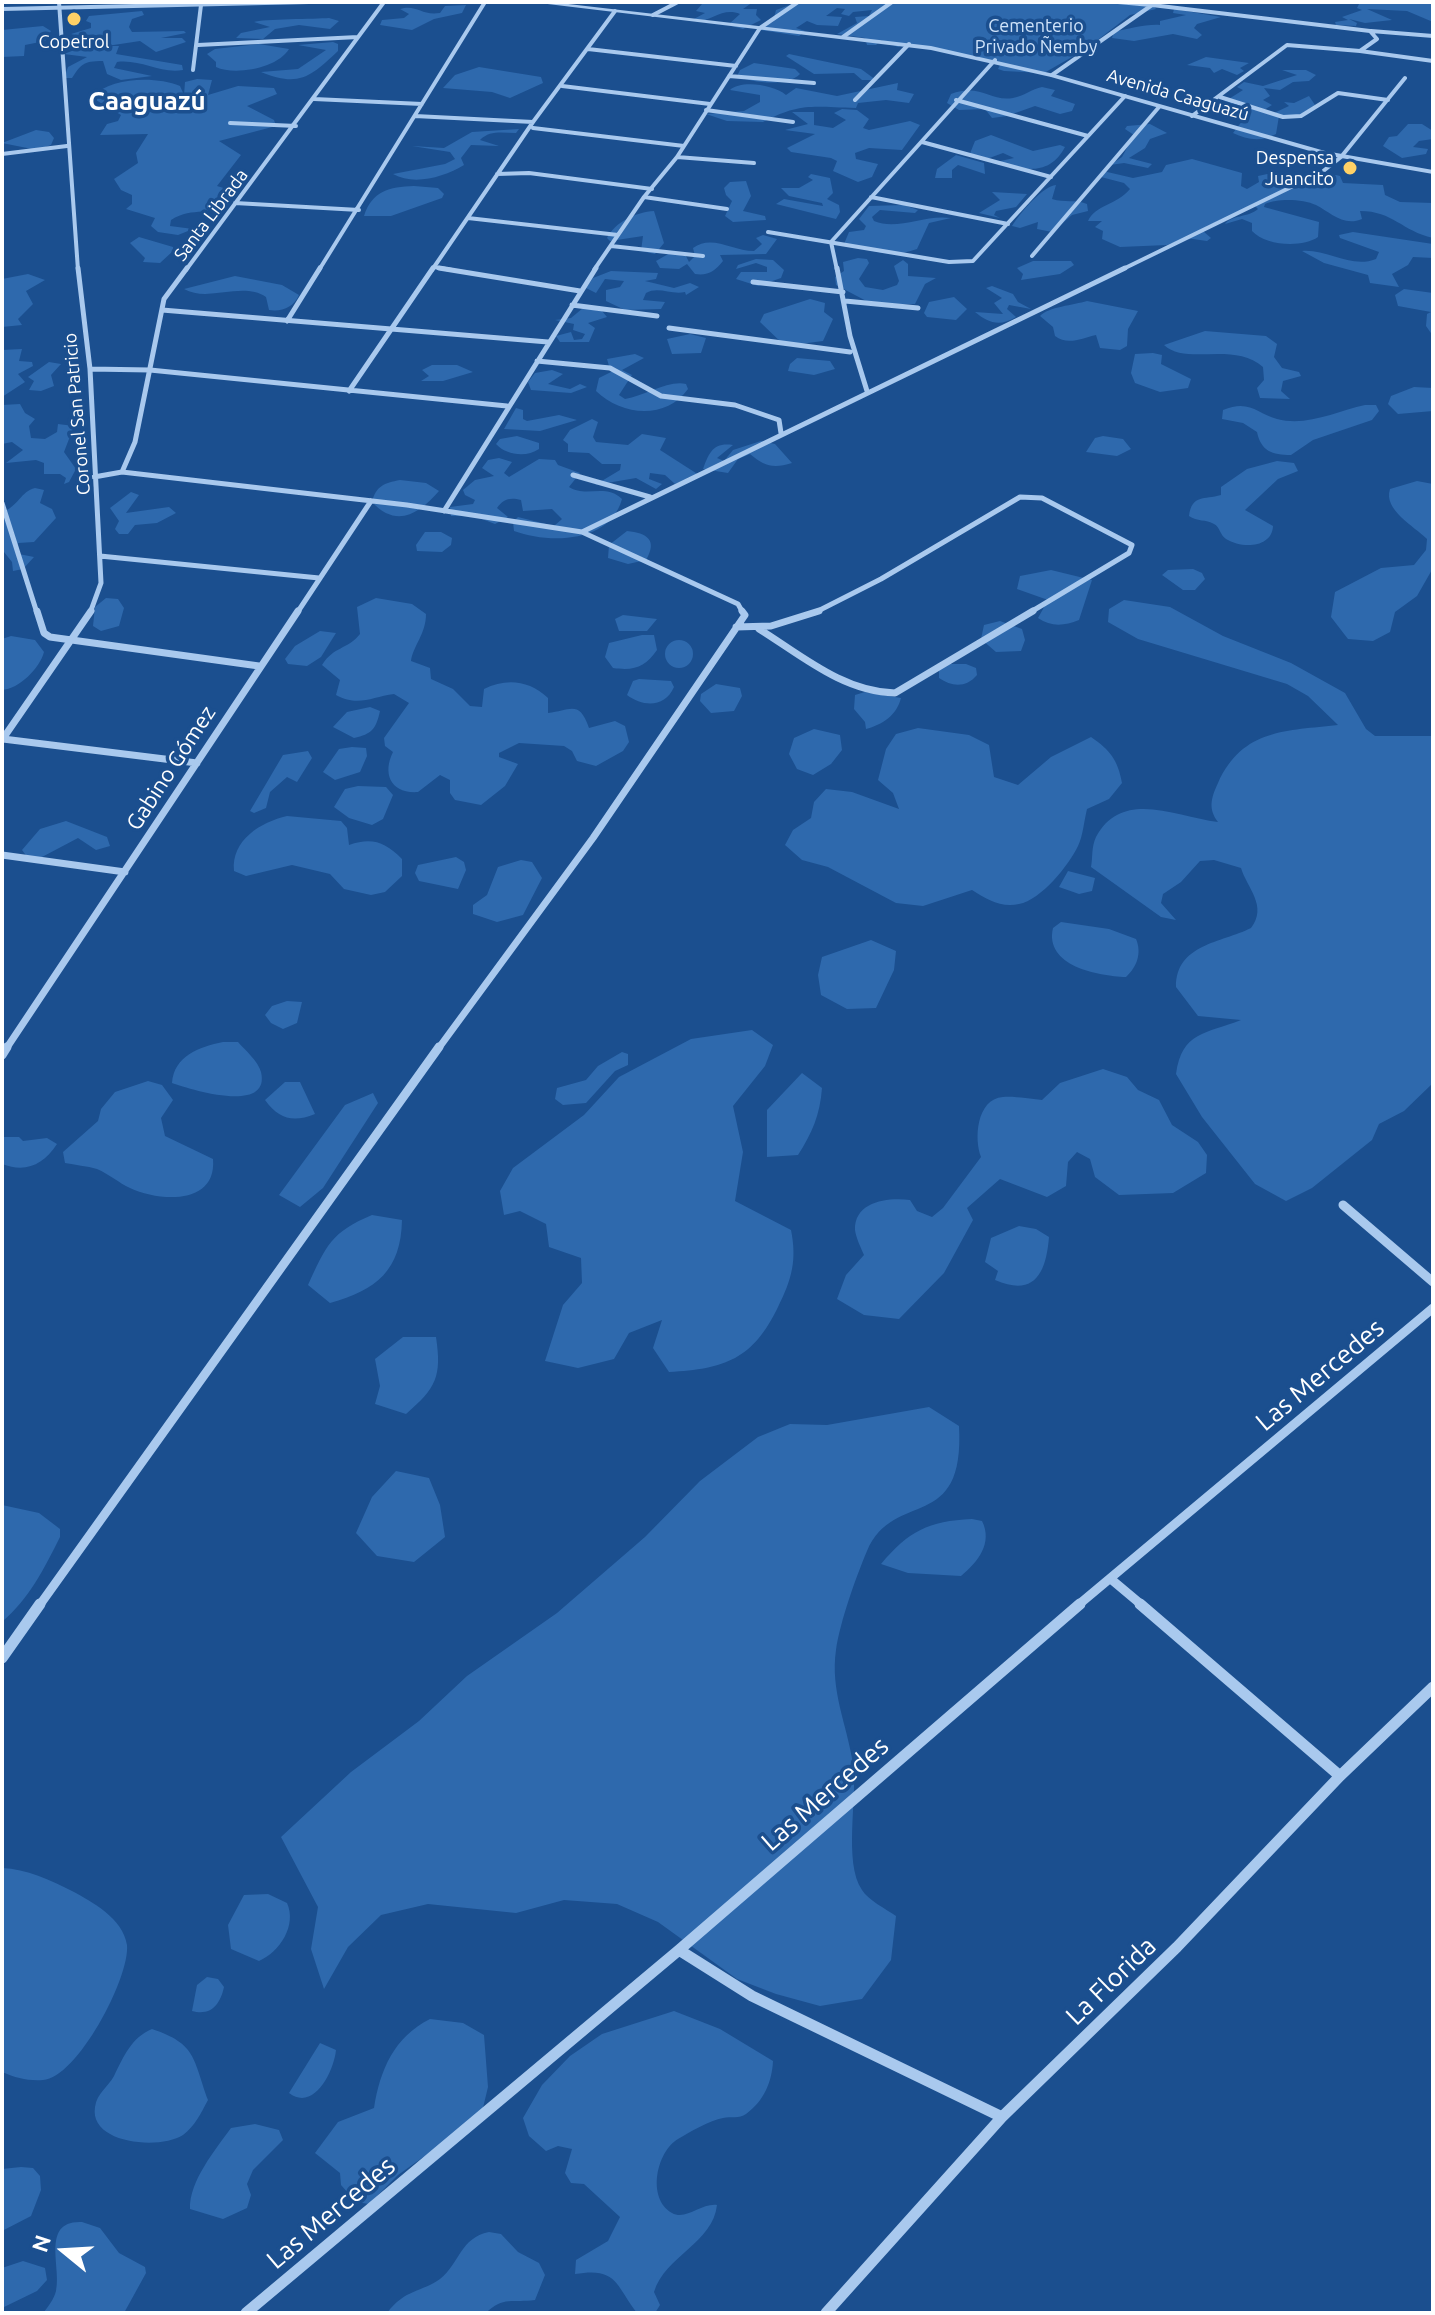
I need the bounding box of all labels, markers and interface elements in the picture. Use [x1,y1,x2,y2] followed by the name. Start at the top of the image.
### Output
[65,10,83,28] marker: Copetrol
[975,15,1097,58] park label: Cementerio Privado Ñemby
[38,31,110,53] place label: Copetrol
[1105,64,1251,126] street label: Avenida Caaguazú
[88,85,206,117] district label: Caaguazú
[1256,147,1334,190] place label: Despensa Juancito
[1341,159,1359,177] marker: Despensa Juancito
[169,165,253,265] street label: Santa Librada
[59,332,95,496] street label: Coronel San Patricio
[121,701,221,835] street label: Gabino Gómez
[1250,1312,1390,1438] street label: Las Mercedes
[755,1730,895,1858] street label: Las Mercedes
[1060,1931,1162,2031] street label: La Florida
[261,2150,401,2276] street label: Las Mercedes
[24,2211,104,2291] north arrow
[26,2232,55,2255] text: N

